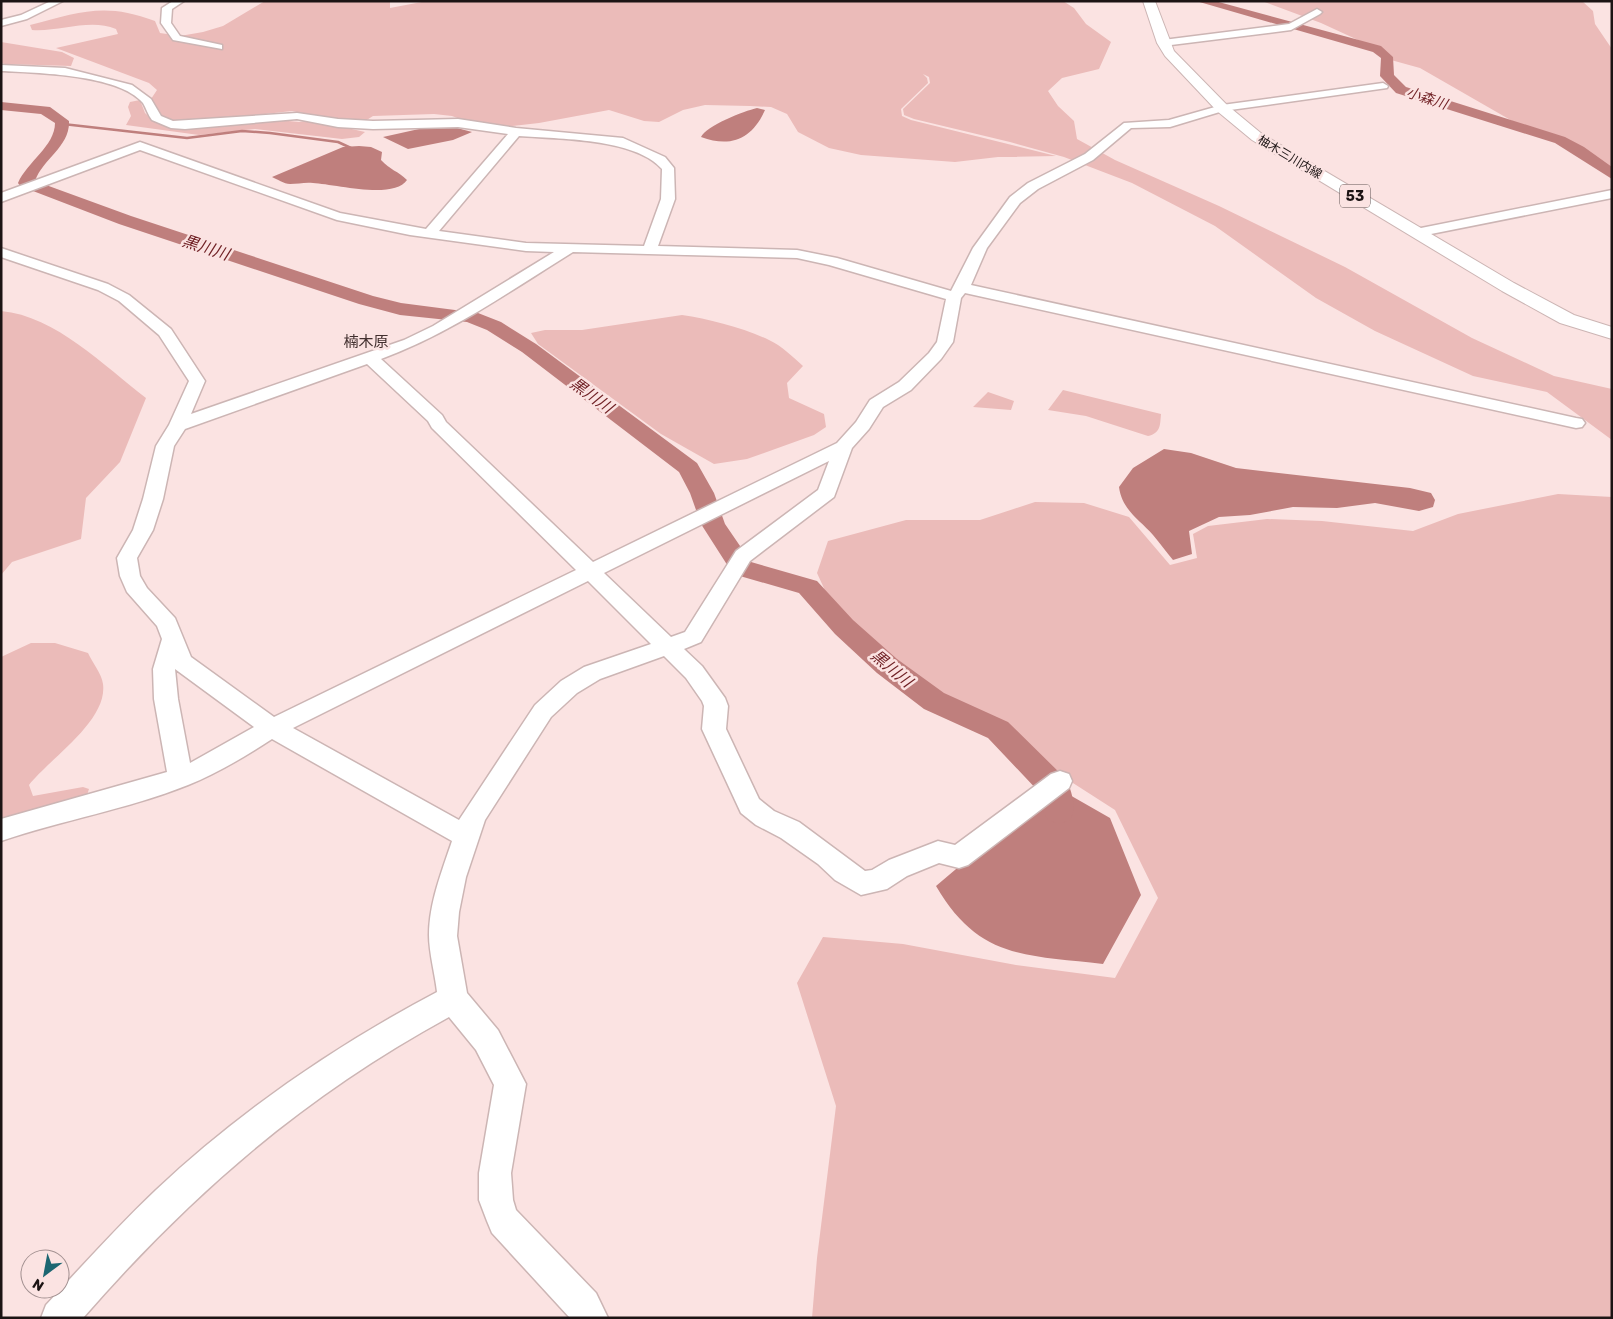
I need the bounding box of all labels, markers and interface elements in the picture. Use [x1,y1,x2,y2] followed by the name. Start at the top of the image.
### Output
[1404,84,1451,114] water label: 小森川
[1256,132,1324,182] street label: 柚木三川内線
[1340,185,1370,208] road number: 53
[180,231,234,265] water label: 黒川川
[343,333,389,351] district label: 楠木原
[567,374,618,418] water label: 黒川川
[867,646,918,692] water label: 黒川川
[20,1249,70,1299] north arrow
[30,1275,47,1294] text: N

